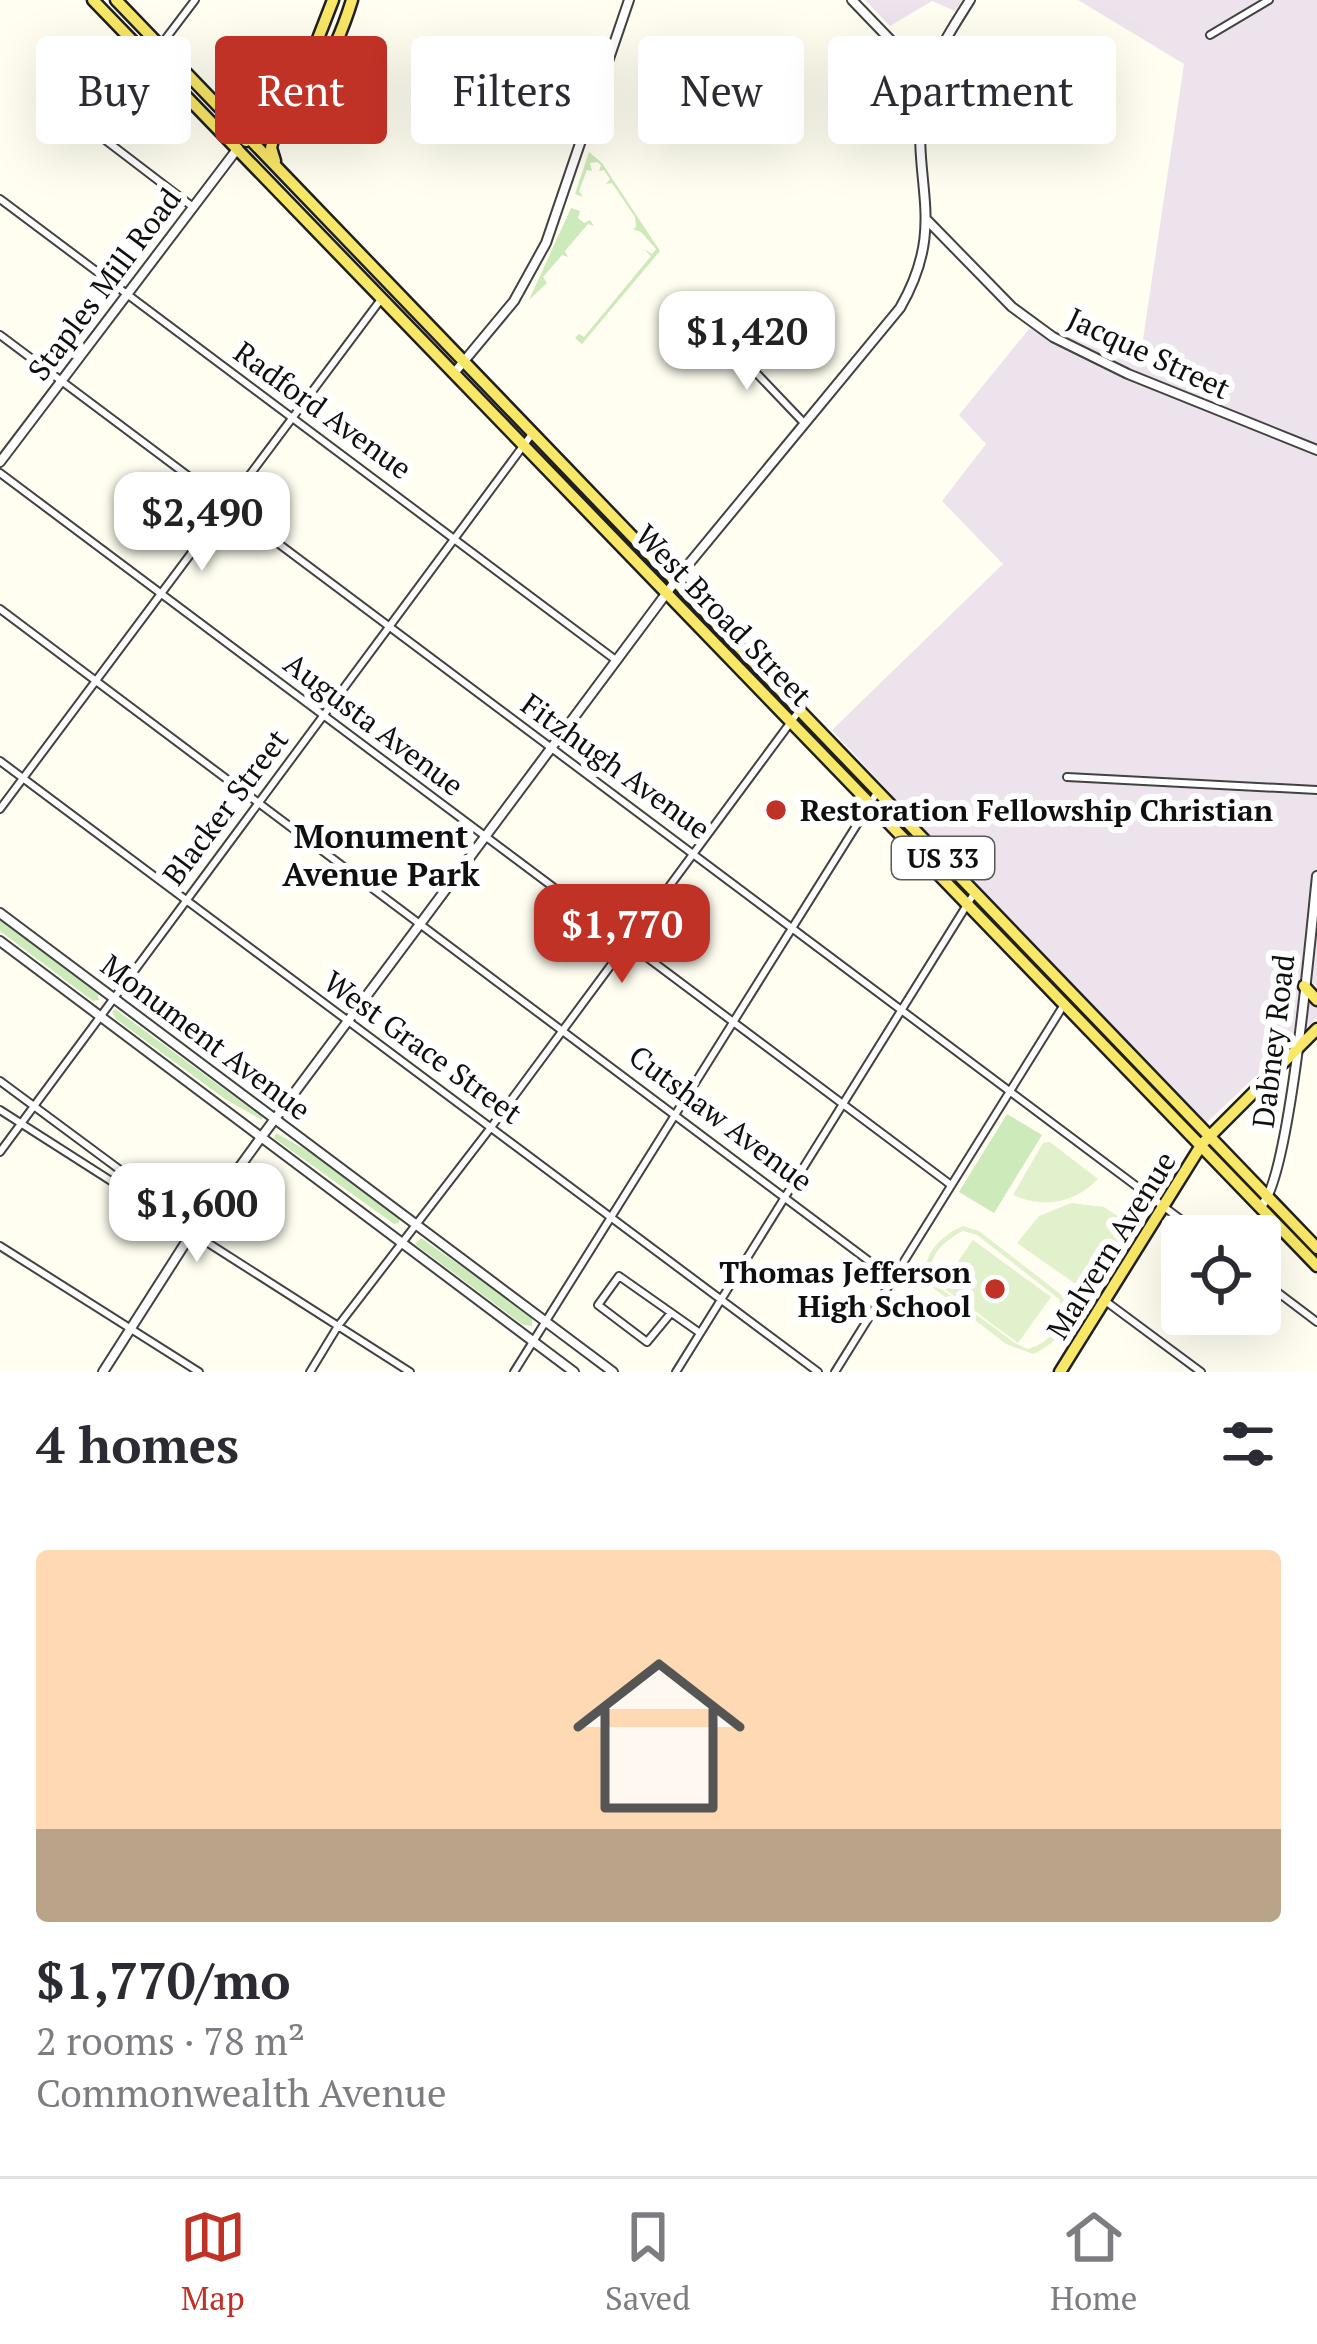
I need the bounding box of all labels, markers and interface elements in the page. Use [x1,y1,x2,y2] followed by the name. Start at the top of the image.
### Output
[36,36,191,144] chip: Buy
[215,36,387,144] chip: Rent
[411,36,614,144] chip: Filters
[638,36,804,144] chip: New
[828,36,1116,144] chip: Apartment
[18,180,190,388] street label: Staples Mill Road
[649,291,845,393] pin: $1,420
[1061,298,1237,408] street label: Jacque Street
[686,304,808,356] text: $1,420
[226,332,420,488] street label: Radford Avenue
[104,472,300,574] pin: $2,490
[141,485,263,537] text: $2,490
[627,515,821,715] street label: West Broad Street
[276,643,472,805] street label: Augusta Avenue
[514,684,718,848] street label: Fitzhugh Avenue
[153,721,297,893] street label: Blacker Street
[800,790,1273,830] place label: Restoration Fellowship Christian
[763,797,789,823] marker: Restoration Fellowship Christian
[282,814,481,895] district label: Monument Avenue Park
[892,837,994,879] road number: US 33
[524,884,720,986] pin: $1,770
[561,897,683,949] text: $1,770
[93,945,319,1129] street label: Monument Avenue
[1243,952,1303,1130] street label: Dabney Road
[316,962,530,1132] street label: West Grace Street
[621,1036,821,1200] street label: Cutshaw Avenue
[1037,1144,1185,1346] street label: Malvern Avenue
[99,1163,295,1265] pin: $1,600
[136,1176,258,1228] text: $1,600
[1161,1215,1281,1335] map controls
[1161,1215,1281,1335] button: locate
[719,1252,971,1326] place label: Thomas Jefferson High School
[982,1276,1008,1302] marker: Thomas Jefferson High School
[36,1410,239,1478] text: 4 homes
[1215,1411,1281,1477] icon: filters
[551,1628,767,1844] icon: home
[36,1946,291,2014] text: $1,770/mo
[36,2014,305,2066] text: 2 rooms · 78 m²
[36,2066,447,2118] text: Commonwealth Avenue
[180,2204,246,2319] tab: Map
[605,2204,691,2319] tab: Saved
[1050,2204,1137,2319] tab: Home

